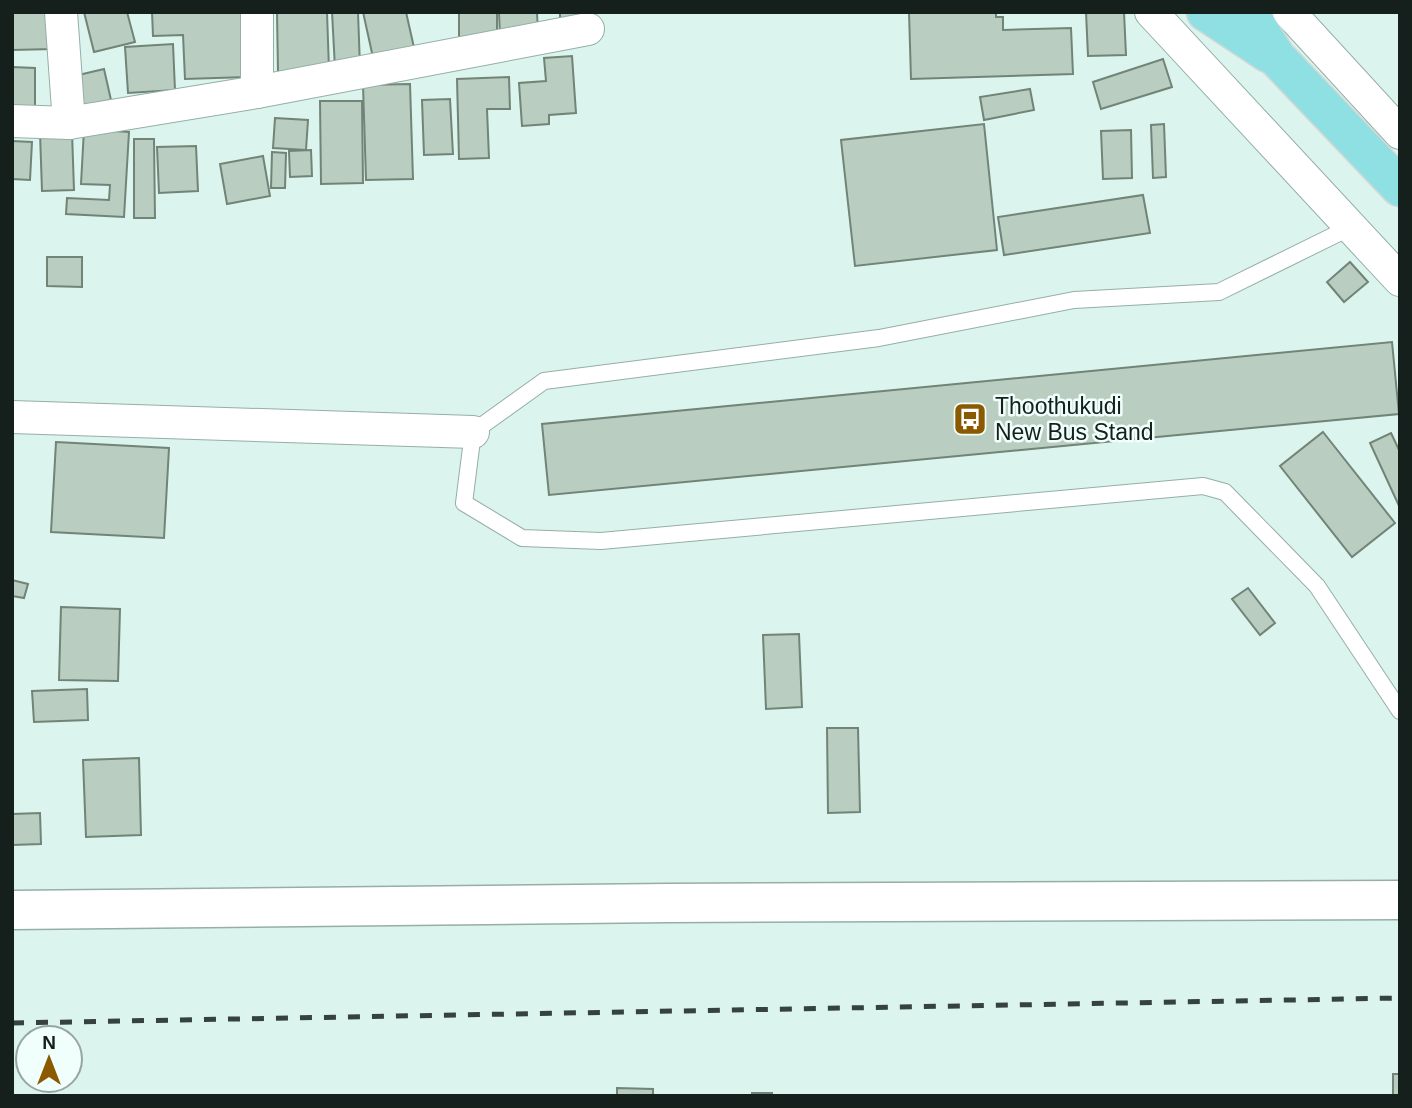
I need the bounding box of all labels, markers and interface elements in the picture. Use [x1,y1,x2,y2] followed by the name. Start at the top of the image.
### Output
[995,393,1154,445] place label: Thoothukudi New Bus Stand
[951,400,989,438] bus stop icon: Thoothukudi New Bus Stand
[14,1024,84,1094] north arrow
[42,1032,56,1053] text: N

